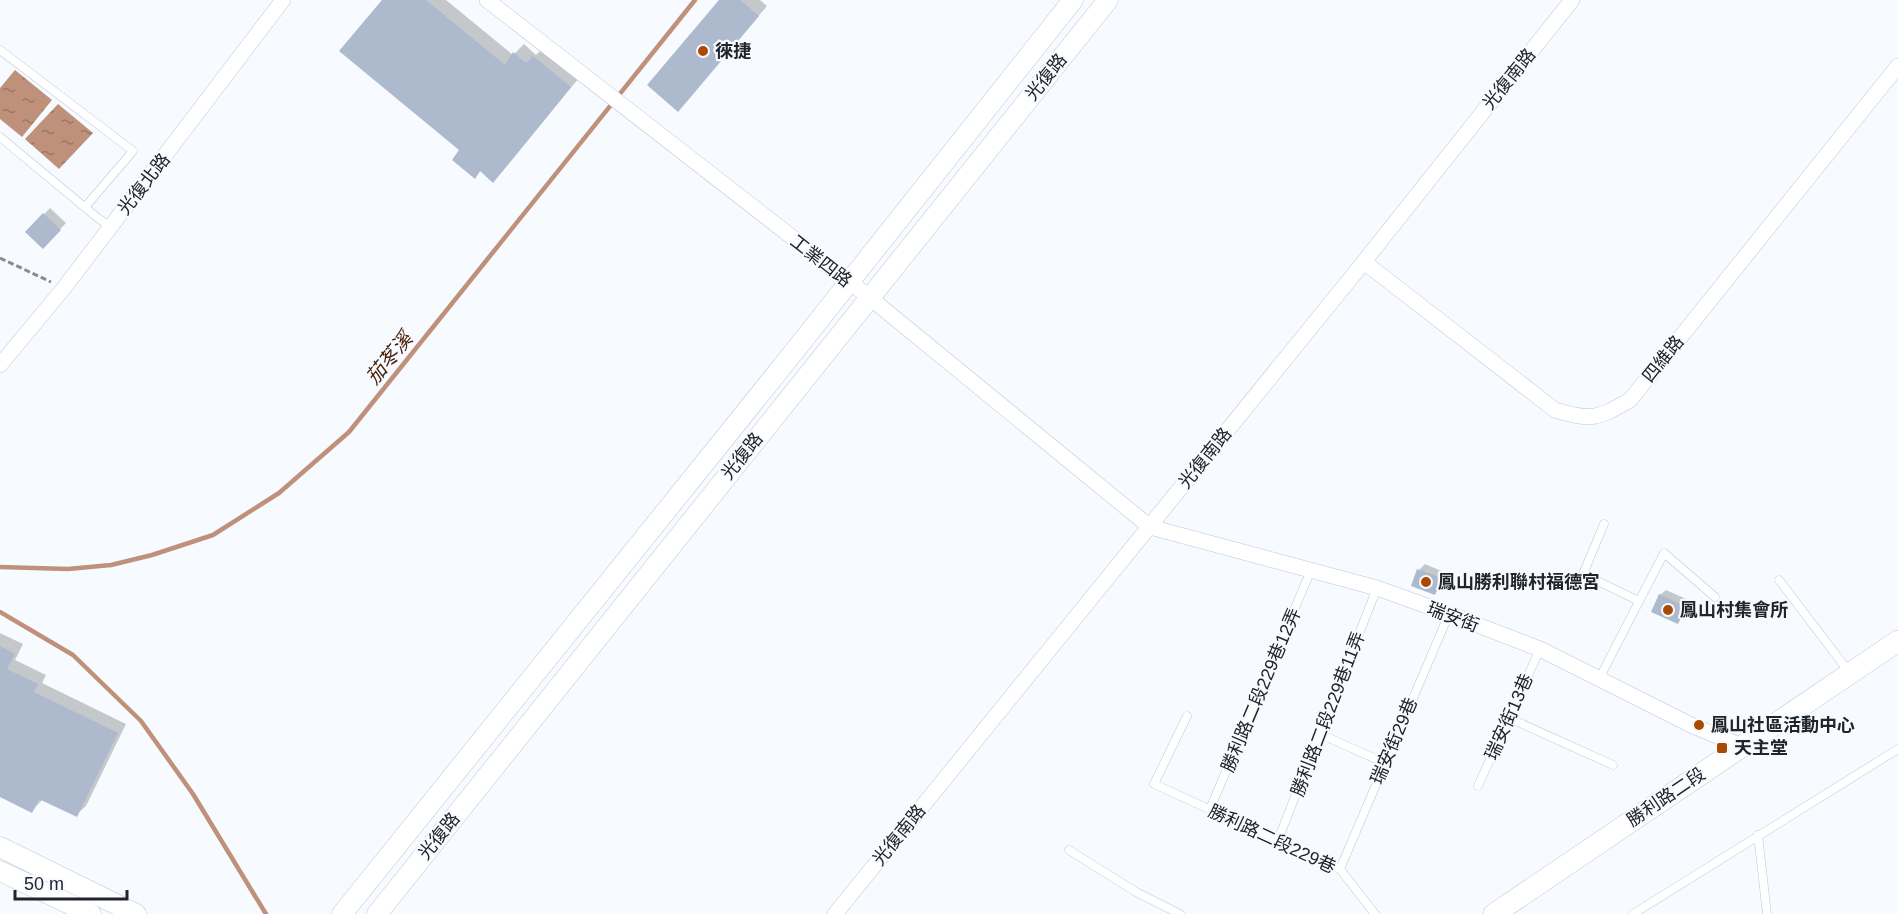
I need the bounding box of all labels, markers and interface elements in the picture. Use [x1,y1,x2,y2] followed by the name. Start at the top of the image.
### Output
[715,41,751,61] place label: 徠捷
[696,44,710,58] marker: 徠捷
[1479,45,1539,113] street label: 光復南路
[1021,50,1071,104] street label: 光復路
[114,149,174,219] street label: 光復北路
[786,231,856,291] street label: 工業四路
[362,325,418,388] water label: 茄苳溪
[1638,332,1688,386] street label: 四維路
[1175,424,1235,492] street label: 光復南路
[717,429,767,483] street label: 光復路
[1438,572,1600,592] place label: 鳳山勝利聯村福德宮
[1419,575,1433,589] marker: 鳳山勝利聯村福德宮
[1424,598,1482,636] street label: 瑞安街
[1680,600,1788,620] place label: 鳳山村集會所
[1661,603,1675,617] marker: 鳳山村集會所
[1217,605,1305,775] street label: 勝利路二段229巷12弄
[1287,629,1369,799] street label: 勝利路二段229巷11弄
[1481,671,1537,763] street label: 瑞安街13巷
[1367,695,1421,787] street label: 瑞安街29巷
[1711,715,1855,735] place label: 鳳山社區活動中心
[1692,718,1706,732] marker: 鳳山社區活動中心
[1734,738,1788,758] place label: 天主堂
[1715,741,1729,755] marker: 天主堂
[1623,764,1709,830] street label: 勝利路二段
[869,801,929,869] street label: 光復南路
[1205,801,1339,877] street label: 勝利路二段229巷
[414,809,464,863] street label: 光復路
[15,863,128,901] scale bar
[24,874,64,894] text: 50 m

